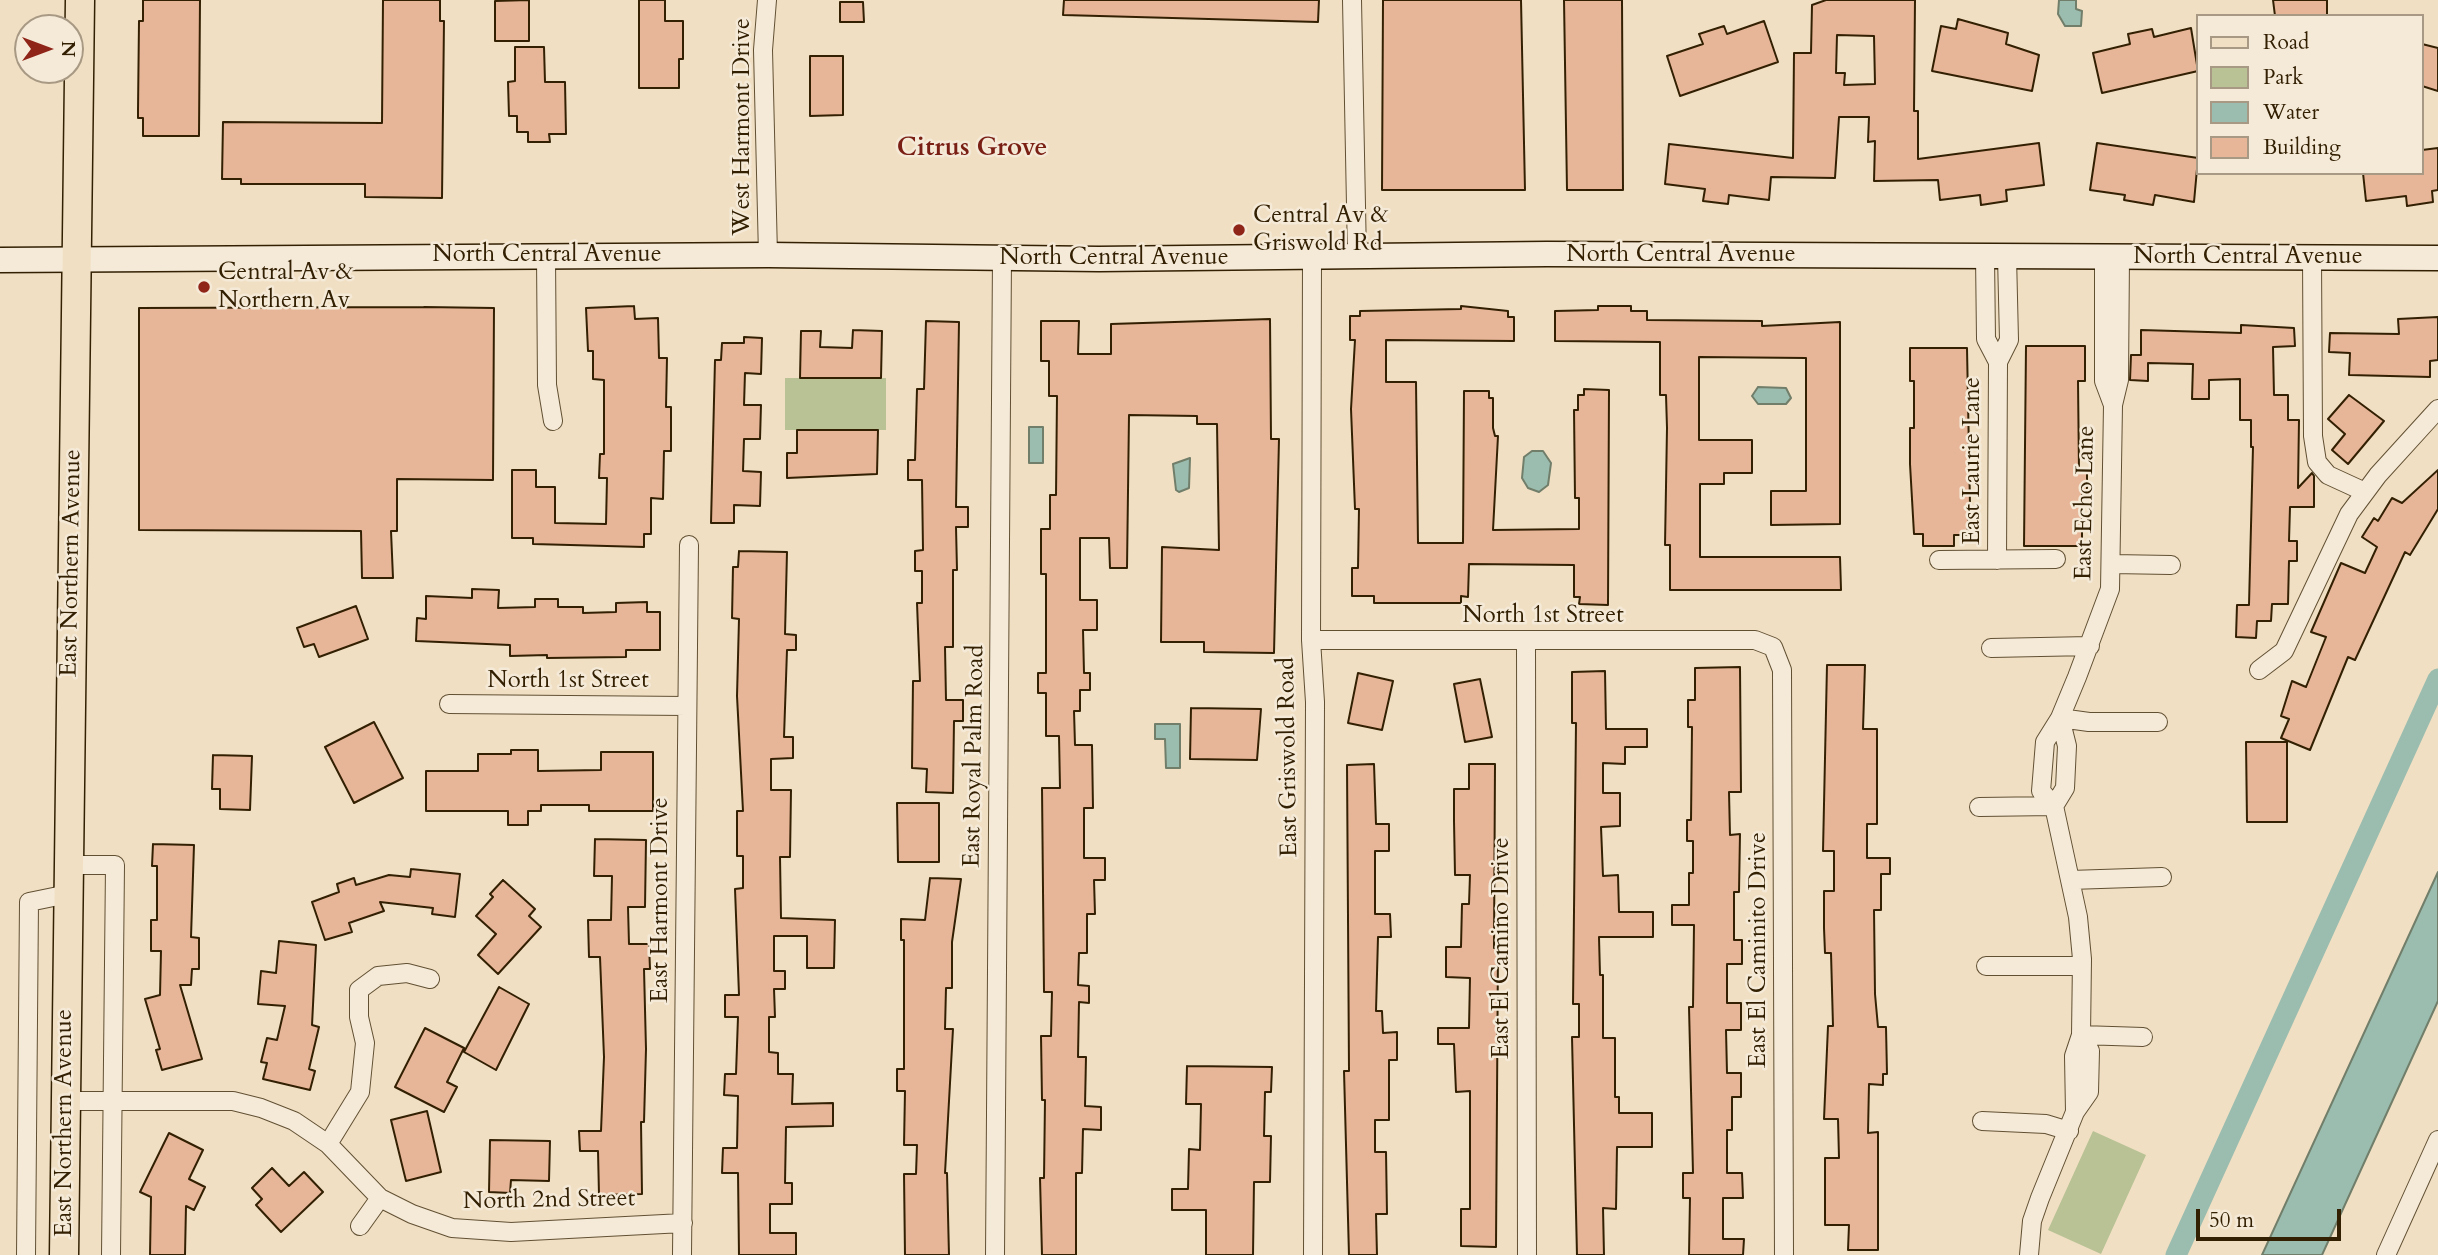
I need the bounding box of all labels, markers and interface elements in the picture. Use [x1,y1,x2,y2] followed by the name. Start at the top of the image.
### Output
[14,14,84,84] north arrow
[2196,14,2424,175] legend
[729,18,757,236] street label: West Harmont Drive
[2263,28,2309,57] text: Road
[55,41,81,57] text: N
[2263,63,2303,92] text: Park
[2263,98,2319,127] text: Water
[897,133,1047,165] district label: Citrus Grove
[2263,133,2341,162] text: Building
[1253,202,1389,258] place label: Central Av & Griswold Rd
[1231,222,1247,238] marker: Central Av & Griswold Rd
[432,241,662,269] street label: North Central Avenue
[1566,241,1796,269] street label: North Central Avenue
[2133,243,2363,271] street label: North Central Avenue
[999,244,1229,272] street label: North Central Avenue
[218,259,354,315] place label: Central Av & Northern Av
[196,279,212,295] marker: Central Av & Northern Av
[1959,377,1987,545] street label: East Laurie Lane
[2070,425,2102,581] street label: East Echo Lane
[56,449,88,677] street label: East Northern Avenue
[1462,602,1624,630] street label: North 1st Street
[959,644,991,868] street label: East Royal Palm Road
[1273,657,1305,857] street label: East Griswold Road
[487,667,649,695] street label: North 1st Street
[647,797,675,1003] street label: East Harmont Drive
[1745,832,1773,1068] street label: East El Caminito Drive
[1488,837,1516,1059] street label: East El Camino Drive
[51,1009,79,1237] street label: East Northern Avenue
[463,1185,635,1217] street label: North 2nd Street
[2200,1196,2345,1240] scale bar
[2209,1206,2254,1235] text: 50 m

